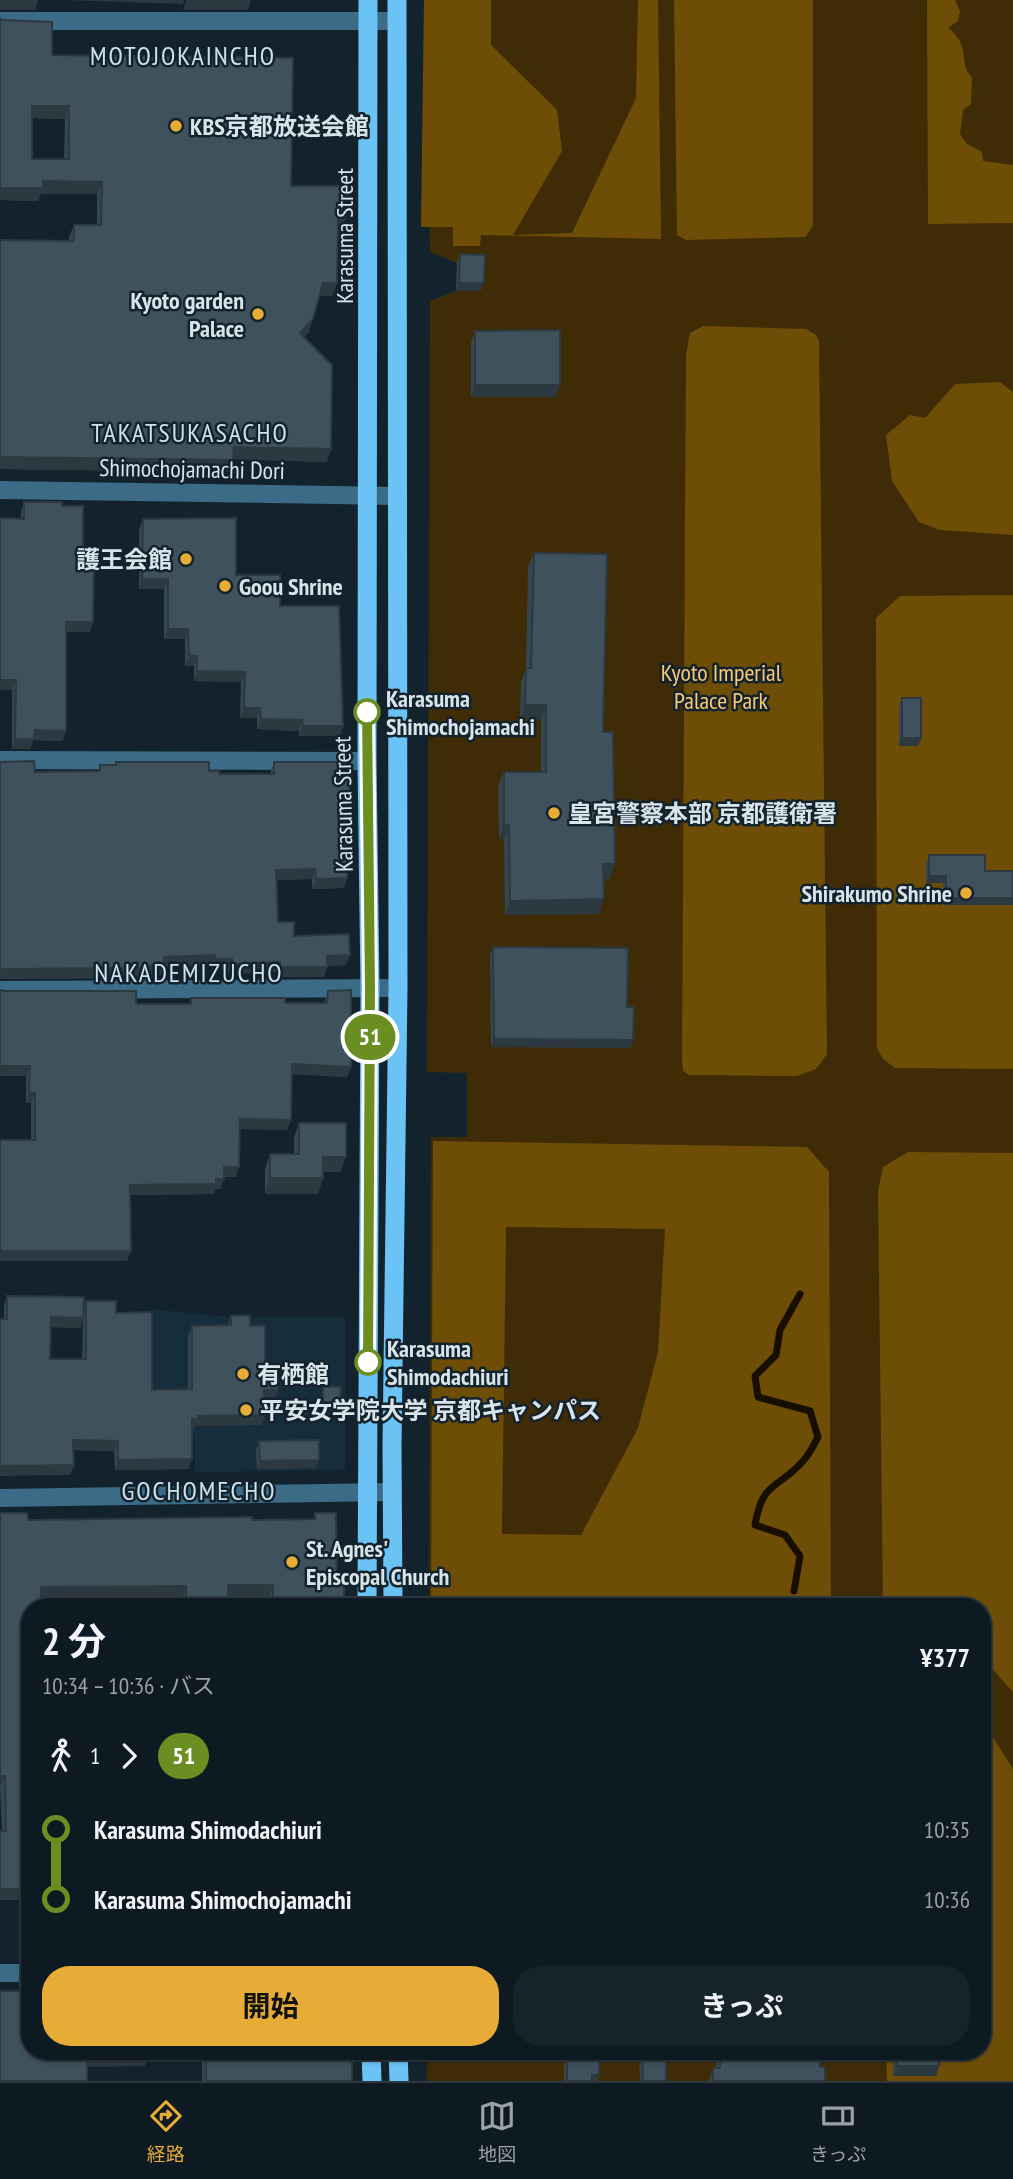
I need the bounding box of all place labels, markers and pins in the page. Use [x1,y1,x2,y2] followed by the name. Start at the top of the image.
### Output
[190,111,369,142] place label: KBS京都放送会館
[168,118,184,134] marker: KBS京都放送会館
[131,285,244,344] place label: Kyoto garden Palace
[250,306,266,322] marker: Kyoto garden Palace
[76,544,172,575] place label: 護王会館
[178,551,194,567] marker: 護王会館
[239,571,343,602] place label: Goou Shrine
[217,578,233,594] marker: Goou Shrine
[386,683,535,742] place label: Karasuma Shimochojamachi
[354,699,380,725] marker: Karasuma Shimochojamachi
[568,798,837,829] place label: 皇宮警察本部 京都護衛署
[546,805,562,821] marker: 皇宮警察本部 京都護衛署
[801,878,952,909] place label: Shirakumo Shrine
[958,885,974,901] marker: Shirakumo Shrine
[387,1333,509,1392] place label: Karasuma Shimodachiuri
[355,1349,381,1375] marker: Karasuma Shimodachiuri
[257,1359,329,1390] place label: 有栖館
[235,1366,251,1382] marker: 有栖館
[260,1395,601,1426] place label: 平安女学院大学 京都キャンパス
[238,1402,254,1418] marker: 平安女学院大学 京都キャンパス
[306,1533,449,1592] place label: St. Agnes' Episcopal Church
[284,1554,300,1570] marker: St. Agnes' Episcopal Church

